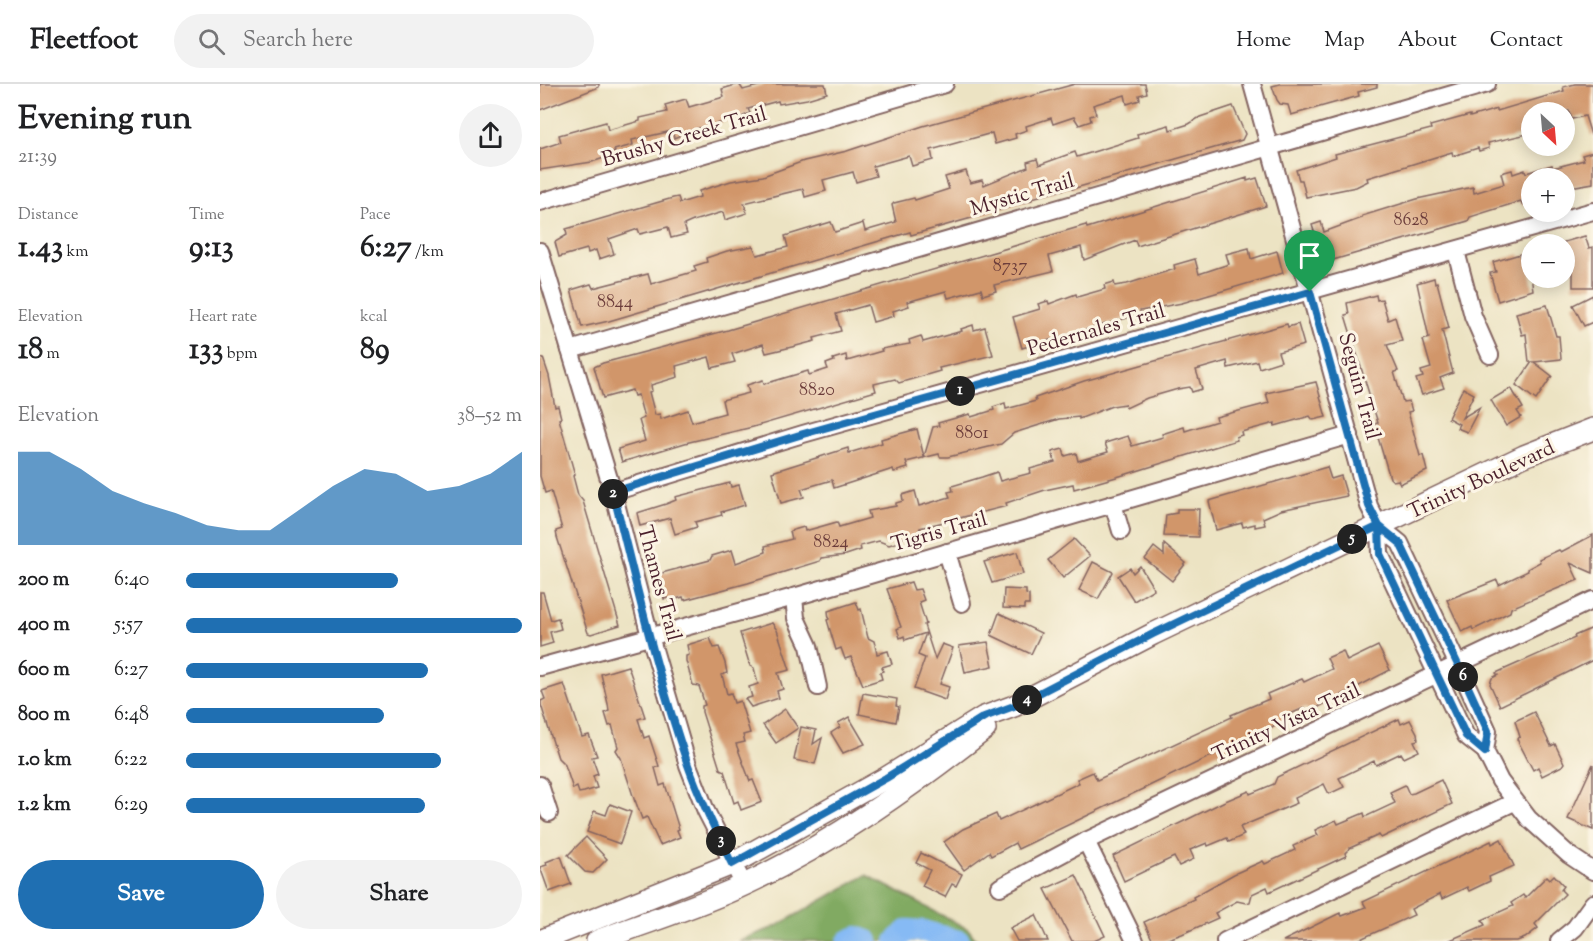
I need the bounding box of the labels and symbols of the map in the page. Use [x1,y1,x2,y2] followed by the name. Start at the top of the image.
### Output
[598,100,771,176] street label: Brushy Creek Trail
[1521,102,1575,156] north arrow
[967,167,1078,225] street label: Mystic Trail
[1393,208,1429,234] house number: 8628
[1284,230,1335,292] pin
[993,254,1027,280] house number: 8737
[597,290,633,316] house number: 8844
[1024,297,1169,365] street label: Pedernales Trail
[1329,330,1387,444] street label: Seguin Trail
[945,376,975,406] pin: 1
[799,378,835,404] house number: 8820
[955,421,989,447] house number: 8801
[1403,434,1560,528] street label: Trinity Boulevard
[598,479,628,509] pin: 2
[888,505,991,561] street label: Tigris Trail
[628,522,688,645] street label: Thames Trail
[1337,524,1367,554] pin: 5
[813,530,849,556] house number: 8824
[1448,662,1478,692] pin: 6
[1208,676,1366,771] street label: Trinity Vista Trail
[1012,685,1042,715] pin: 4
[706,826,736,856] pin: 3

